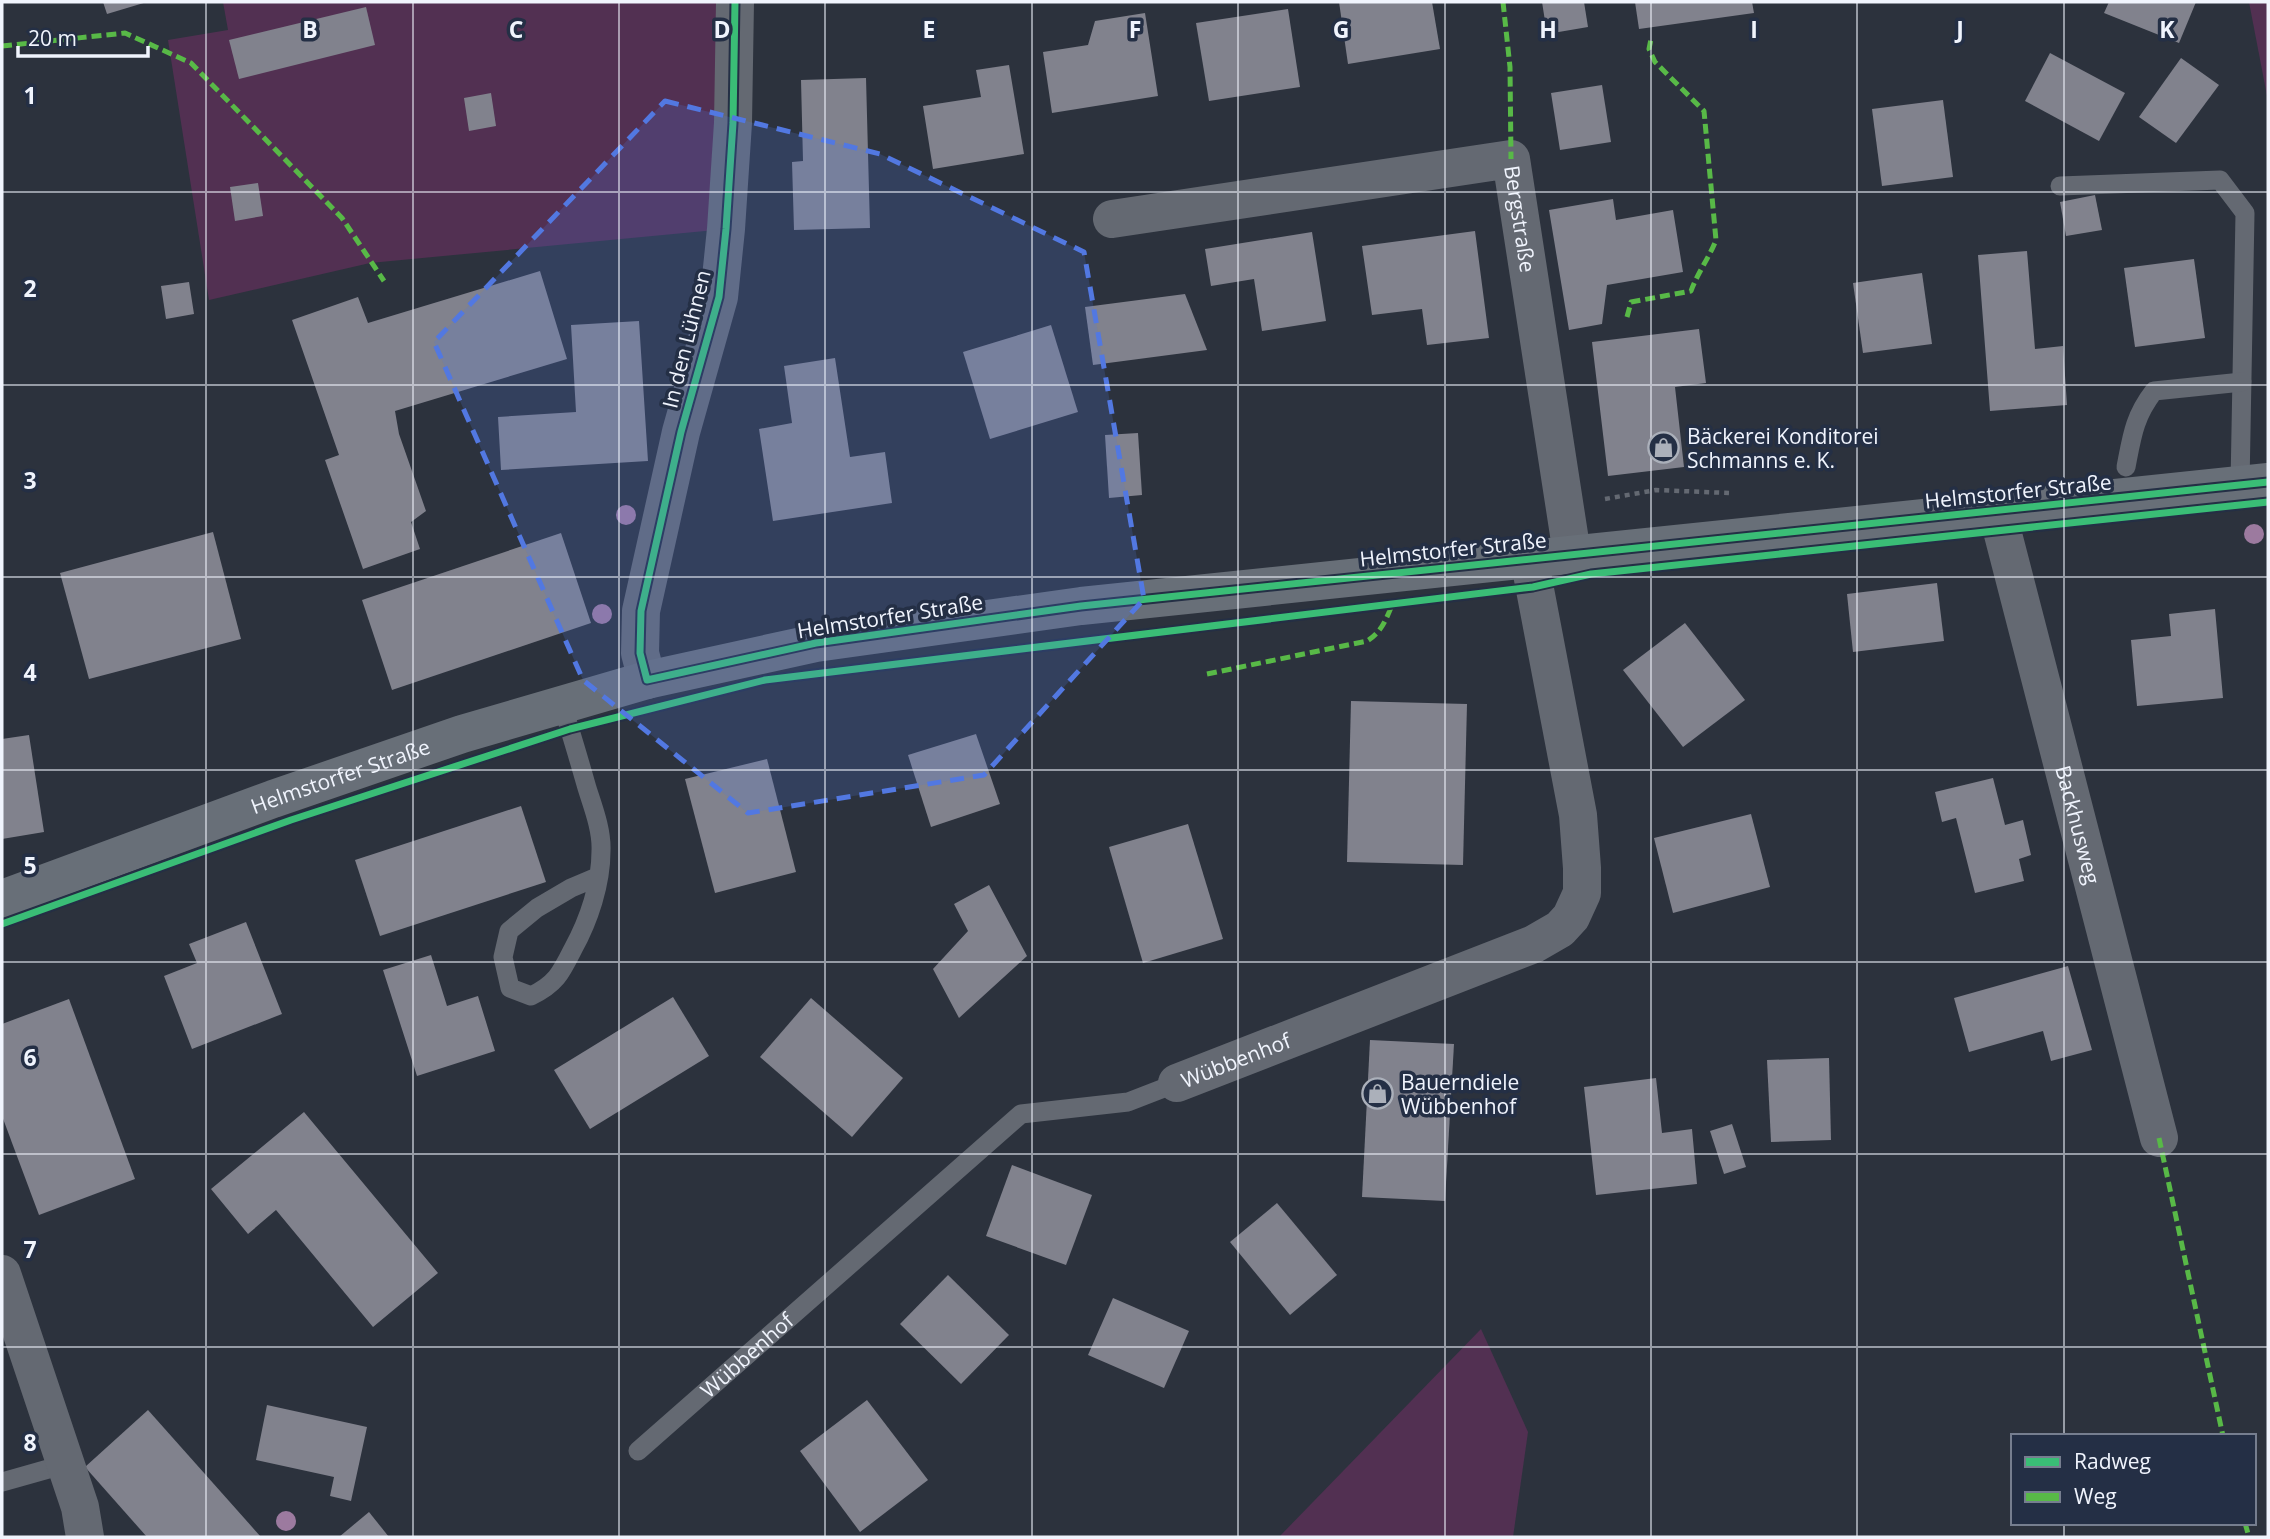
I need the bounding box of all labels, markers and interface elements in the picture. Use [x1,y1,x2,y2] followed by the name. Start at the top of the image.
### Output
[302,13,318,45] text: B
[509,13,523,45] text: C
[713,13,731,45] text: D
[923,13,935,45] text: E
[1129,13,1141,45] text: F
[1333,13,1349,45] text: G
[1539,13,1557,45] text: H
[1750,13,1758,45] text: I
[1954,13,1964,45] text: J
[2159,13,2175,45] text: K
[18,14,147,58] scale bar
[28,24,77,52] text: 20 m
[23,79,37,111] text: 1
[1498,163,1542,274] street label: Bergstraße
[655,267,717,411] street label: In den Lühnen
[23,272,37,304] text: 2
[1687,422,1879,474] place label: Bäckerei Konditorei Schmanns e. K.
[1647,431,1681,465] shop icon: Bäckerei Konditorei Schmanns e. K.
[23,464,37,496] text: 3
[1923,467,2113,515] street label: Helmstorfer Straße
[1358,525,1548,573] street label: Helmstorfer Straße
[795,587,985,645] street label: Helmstorfer Straße
[23,656,37,688] text: 4
[247,732,434,820] street label: Helmstorfer Straße
[2049,762,2107,887] street label: Backhusweg
[23,849,37,881] text: 5
[1177,1025,1296,1094] street label: Wübbenhof
[23,1041,37,1073] text: 6
[1401,1068,1519,1120] place label: Bauerndiele Wübbenhof
[1361,1077,1395,1111] shop icon: Bauerndiele Wübbenhof
[23,1233,37,1265] text: 7
[694,1305,801,1404] street label: Wübbenhof
[23,1426,37,1458] text: 8
[2011,1434,2256,1525] legend
[2074,1447,2151,1475] text: Radweg
[2074,1482,2117,1510] text: Weg

